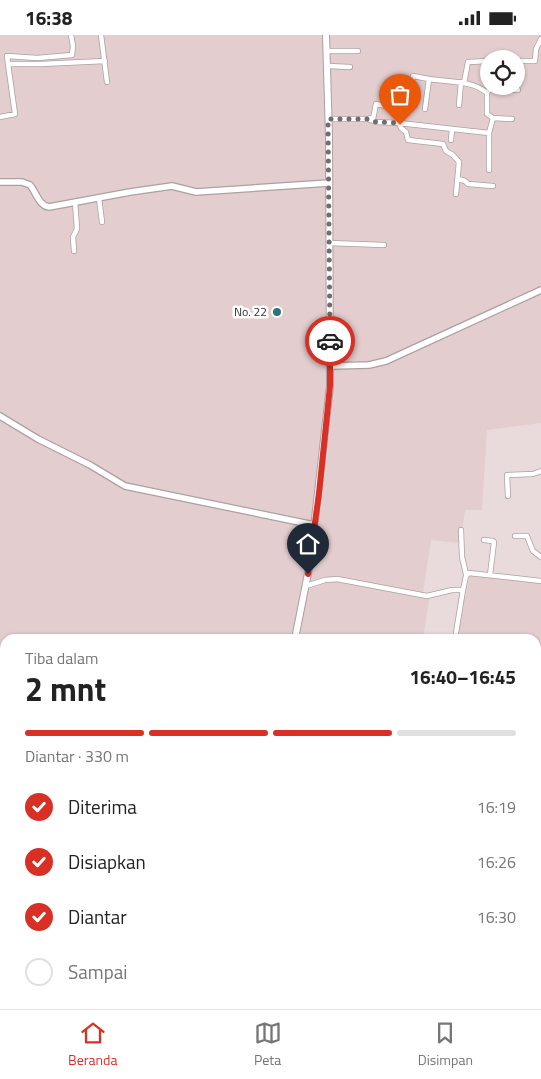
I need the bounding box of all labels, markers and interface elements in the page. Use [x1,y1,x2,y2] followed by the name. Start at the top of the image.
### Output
[25,3,72,32] text: 16:38
[480,50,525,95] map controls
[480,50,525,95] button: locate
[379,74,421,125] pin
[386,81,414,109] icon: bag
[234,302,267,321] place label: No. 22
[271,306,283,318] marker: No. 22
[305,316,355,366] courier
[316,327,344,355] icon: car
[287,523,329,574] pin
[294,530,322,558] icon: home
[25,646,98,670] text: Tiba dalam
[409,662,516,691] text: 16:40–16:45
[25,665,106,713] text: 2 mnt
[25,744,129,768] text: Diantar · 330 m
[68,792,137,821] text: Diterima
[25,793,53,821] icon: check
[477,795,516,819] text: 16:19
[68,847,146,876] text: Disiapkan
[25,848,53,876] icon: check
[477,850,516,874] text: 16:26
[68,902,127,931] text: Diantar
[25,903,53,931] icon: check
[477,905,516,929] text: 16:30
[68,957,127,986] text: Sampai
[68,1019,118,1070] tab: Beranda
[254,1019,282,1070] tab: Peta
[418,1019,473,1070] tab: Disimpan

